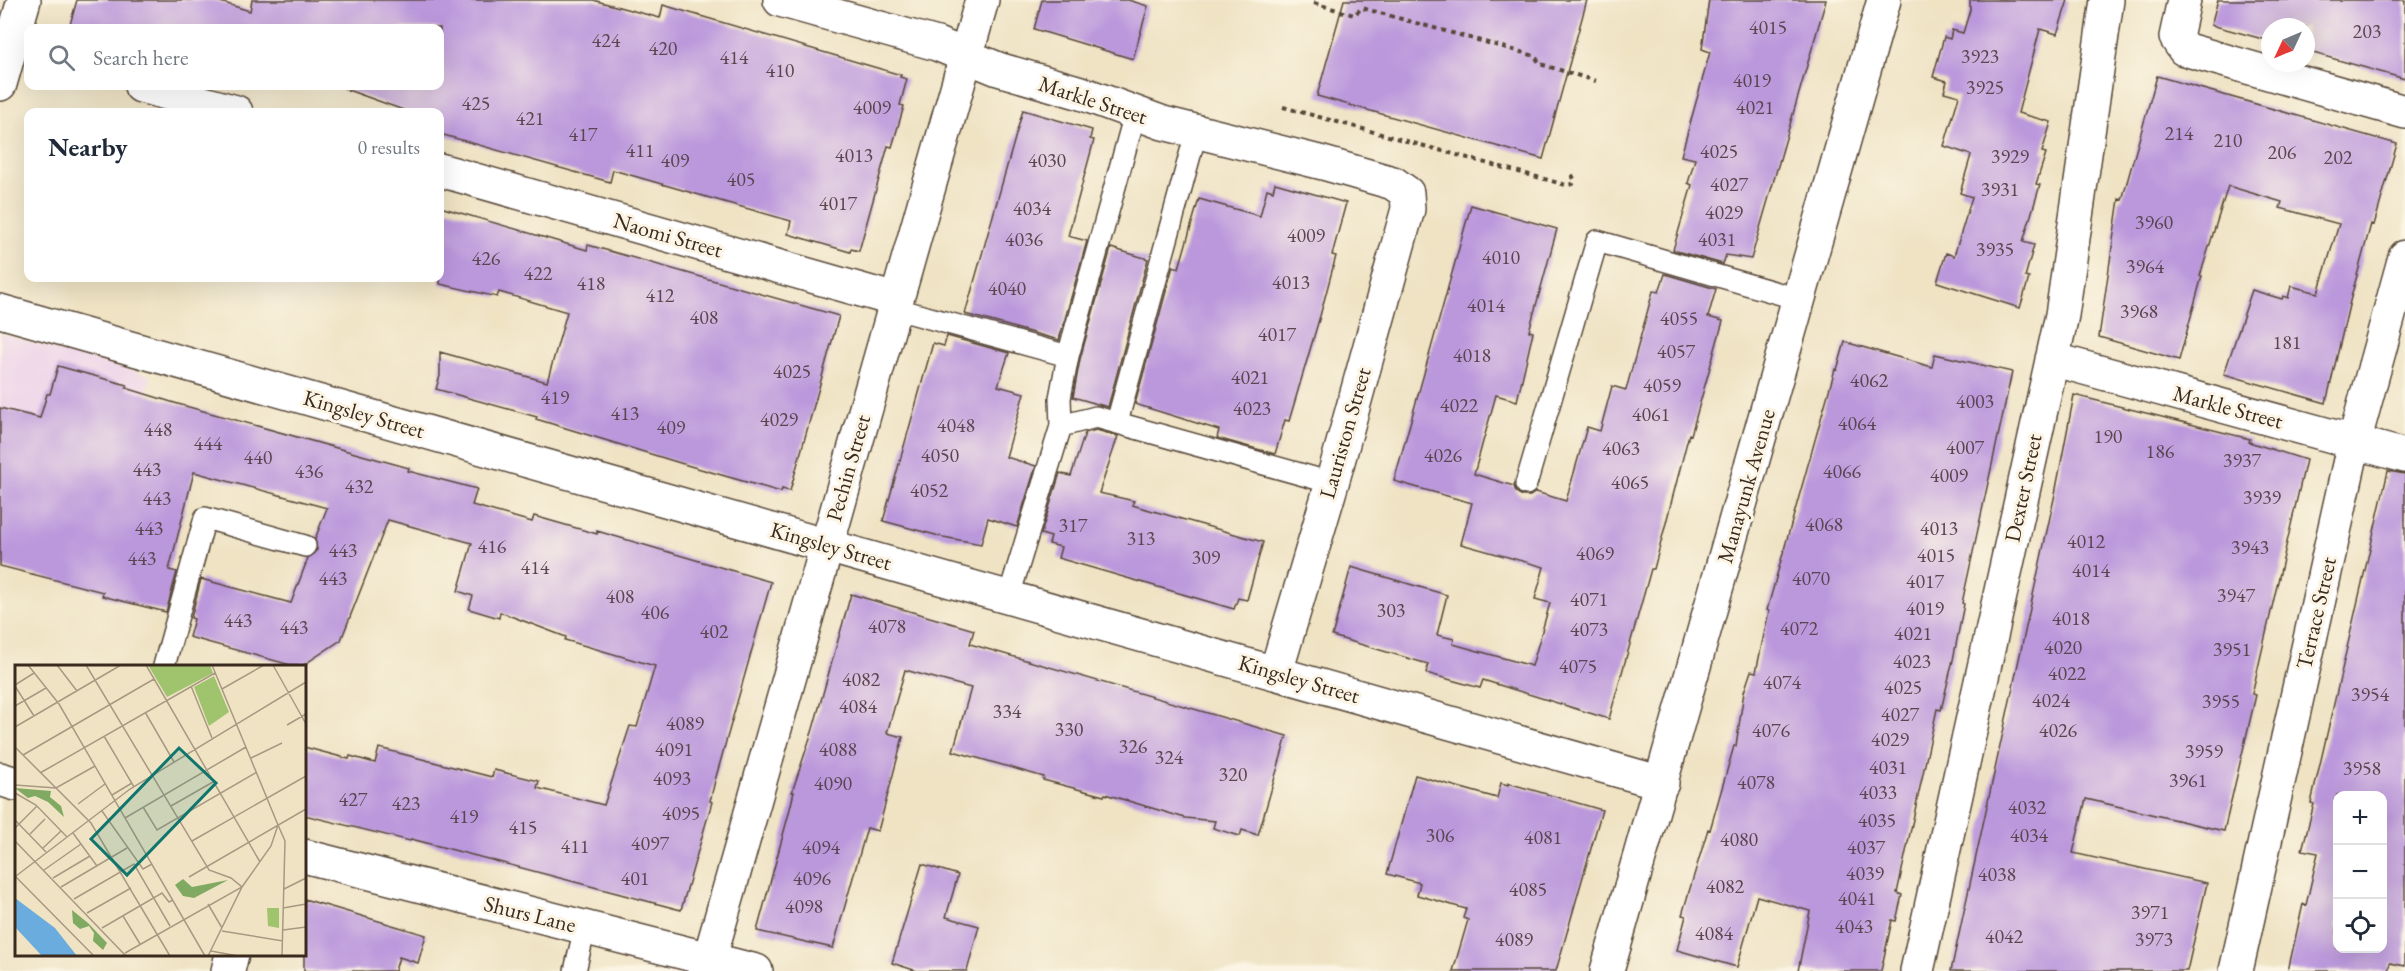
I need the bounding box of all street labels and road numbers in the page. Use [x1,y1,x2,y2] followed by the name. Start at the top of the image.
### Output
[1035,69,1151,131] street label: Markle Street
[610,206,726,264] street label: Naomi Street
[1312,364,1378,502] street label: Lauriston Street
[2170,378,2286,436] street label: Markle Street
[300,383,428,445] street label: Kingsley Street
[1710,405,1782,566] street label: Manayunk Avenue
[819,411,877,525] street label: Pechin Street
[1997,431,2049,545] street label: Dexter Street
[767,515,895,577] street label: Kingsley Street
[2289,554,2343,672] street label: Terrace Street
[1235,648,1363,710] street label: Kingsley Street
[481,889,579,940] street label: Shurs Lane

